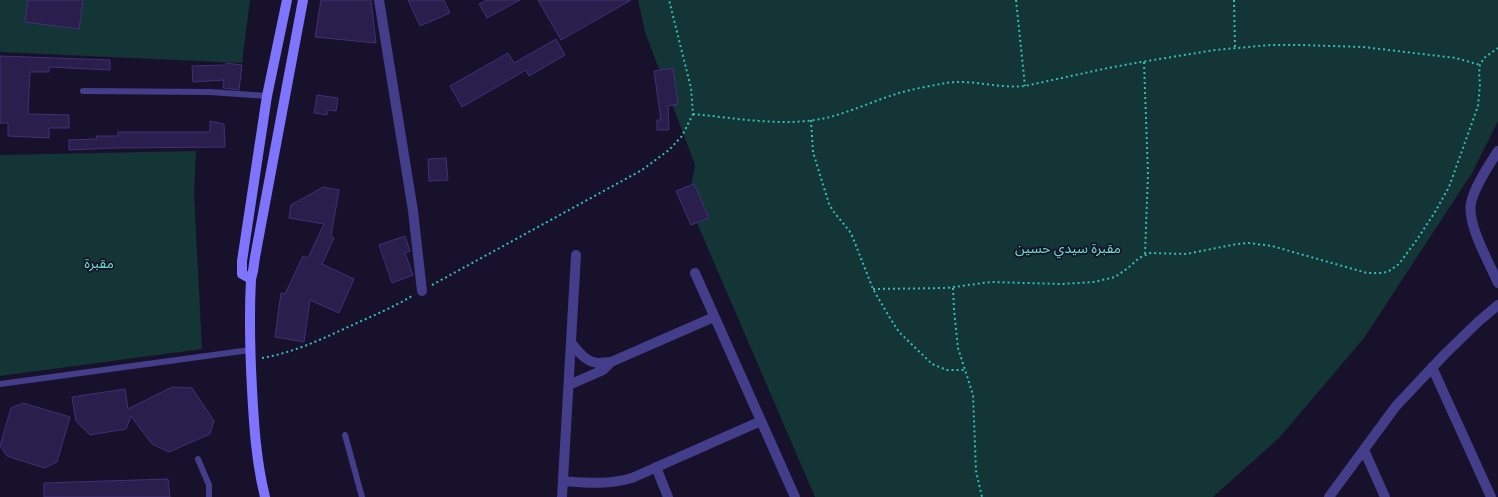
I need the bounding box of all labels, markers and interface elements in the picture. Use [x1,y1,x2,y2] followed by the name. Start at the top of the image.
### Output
[1015,239,1121,259] park label: مقبرة سيدي حسين
[84,254,114,272] park label: مقبرة

